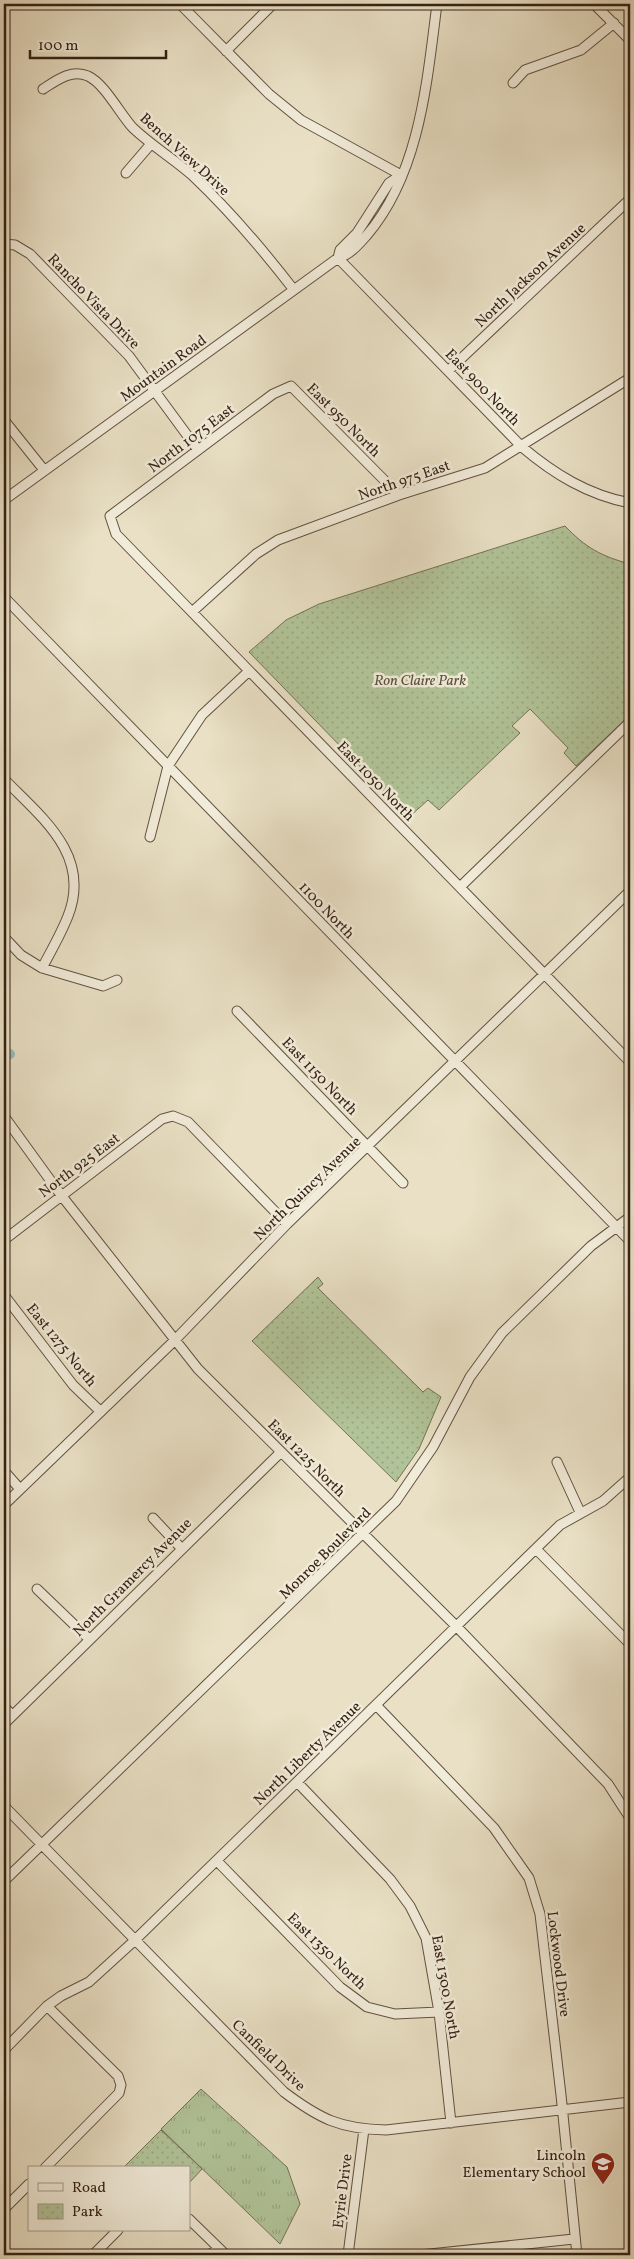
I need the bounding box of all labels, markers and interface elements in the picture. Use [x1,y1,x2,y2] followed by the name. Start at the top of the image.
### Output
[30,28,166,60] scale bar
[38,36,78,57] text: 100 m
[134,109,234,201] street label: Bench View Drive
[471,219,591,333] street label: North Jackson Avenue
[42,250,144,354] street label: Rancho Vista Drive
[116,331,211,408] street label: Mountain Road
[440,345,524,431] street label: East 900 North
[301,379,385,463] street label: East 950 North
[144,400,239,479] street label: North 1075 East
[356,456,453,507] street label: North 975 East
[374,671,466,692] park label: Ron Claire Park
[331,737,419,827] street label: East 1050 North
[293,878,359,944] street label: 1100 North
[276,1033,362,1121] street label: East 1150 North
[35,1129,125,1204] street label: North 925 East
[250,1132,366,1246] street label: North Quincy Avenue
[21,1300,101,1392] street label: East 1275 North
[262,1415,350,1503] street label: East 1225 North
[275,1503,377,1605] street label: Monroe Boulevard
[69,1514,197,1642] street label: North Gramercy Avenue
[250,1697,366,1811] street label: North Liberty Avenue
[282,1909,370,1996] street label: East 1350 North
[541,1910,574,2018] street label: Lockwood Drive
[425,1934,464,2041] street label: East 1300 North
[226,2015,310,2097] street label: Canfield Drive
[463,2146,586,2184] place label: Lincoln Elementary School
[590,2151,616,2185] school or university icon: Lincoln Elementary School
[329,2153,358,2230] street label: Eyrie Drive
[28,2166,190,2232] legend
[72,2178,106,2199] text: Road
[72,2202,103,2223] text: Park

